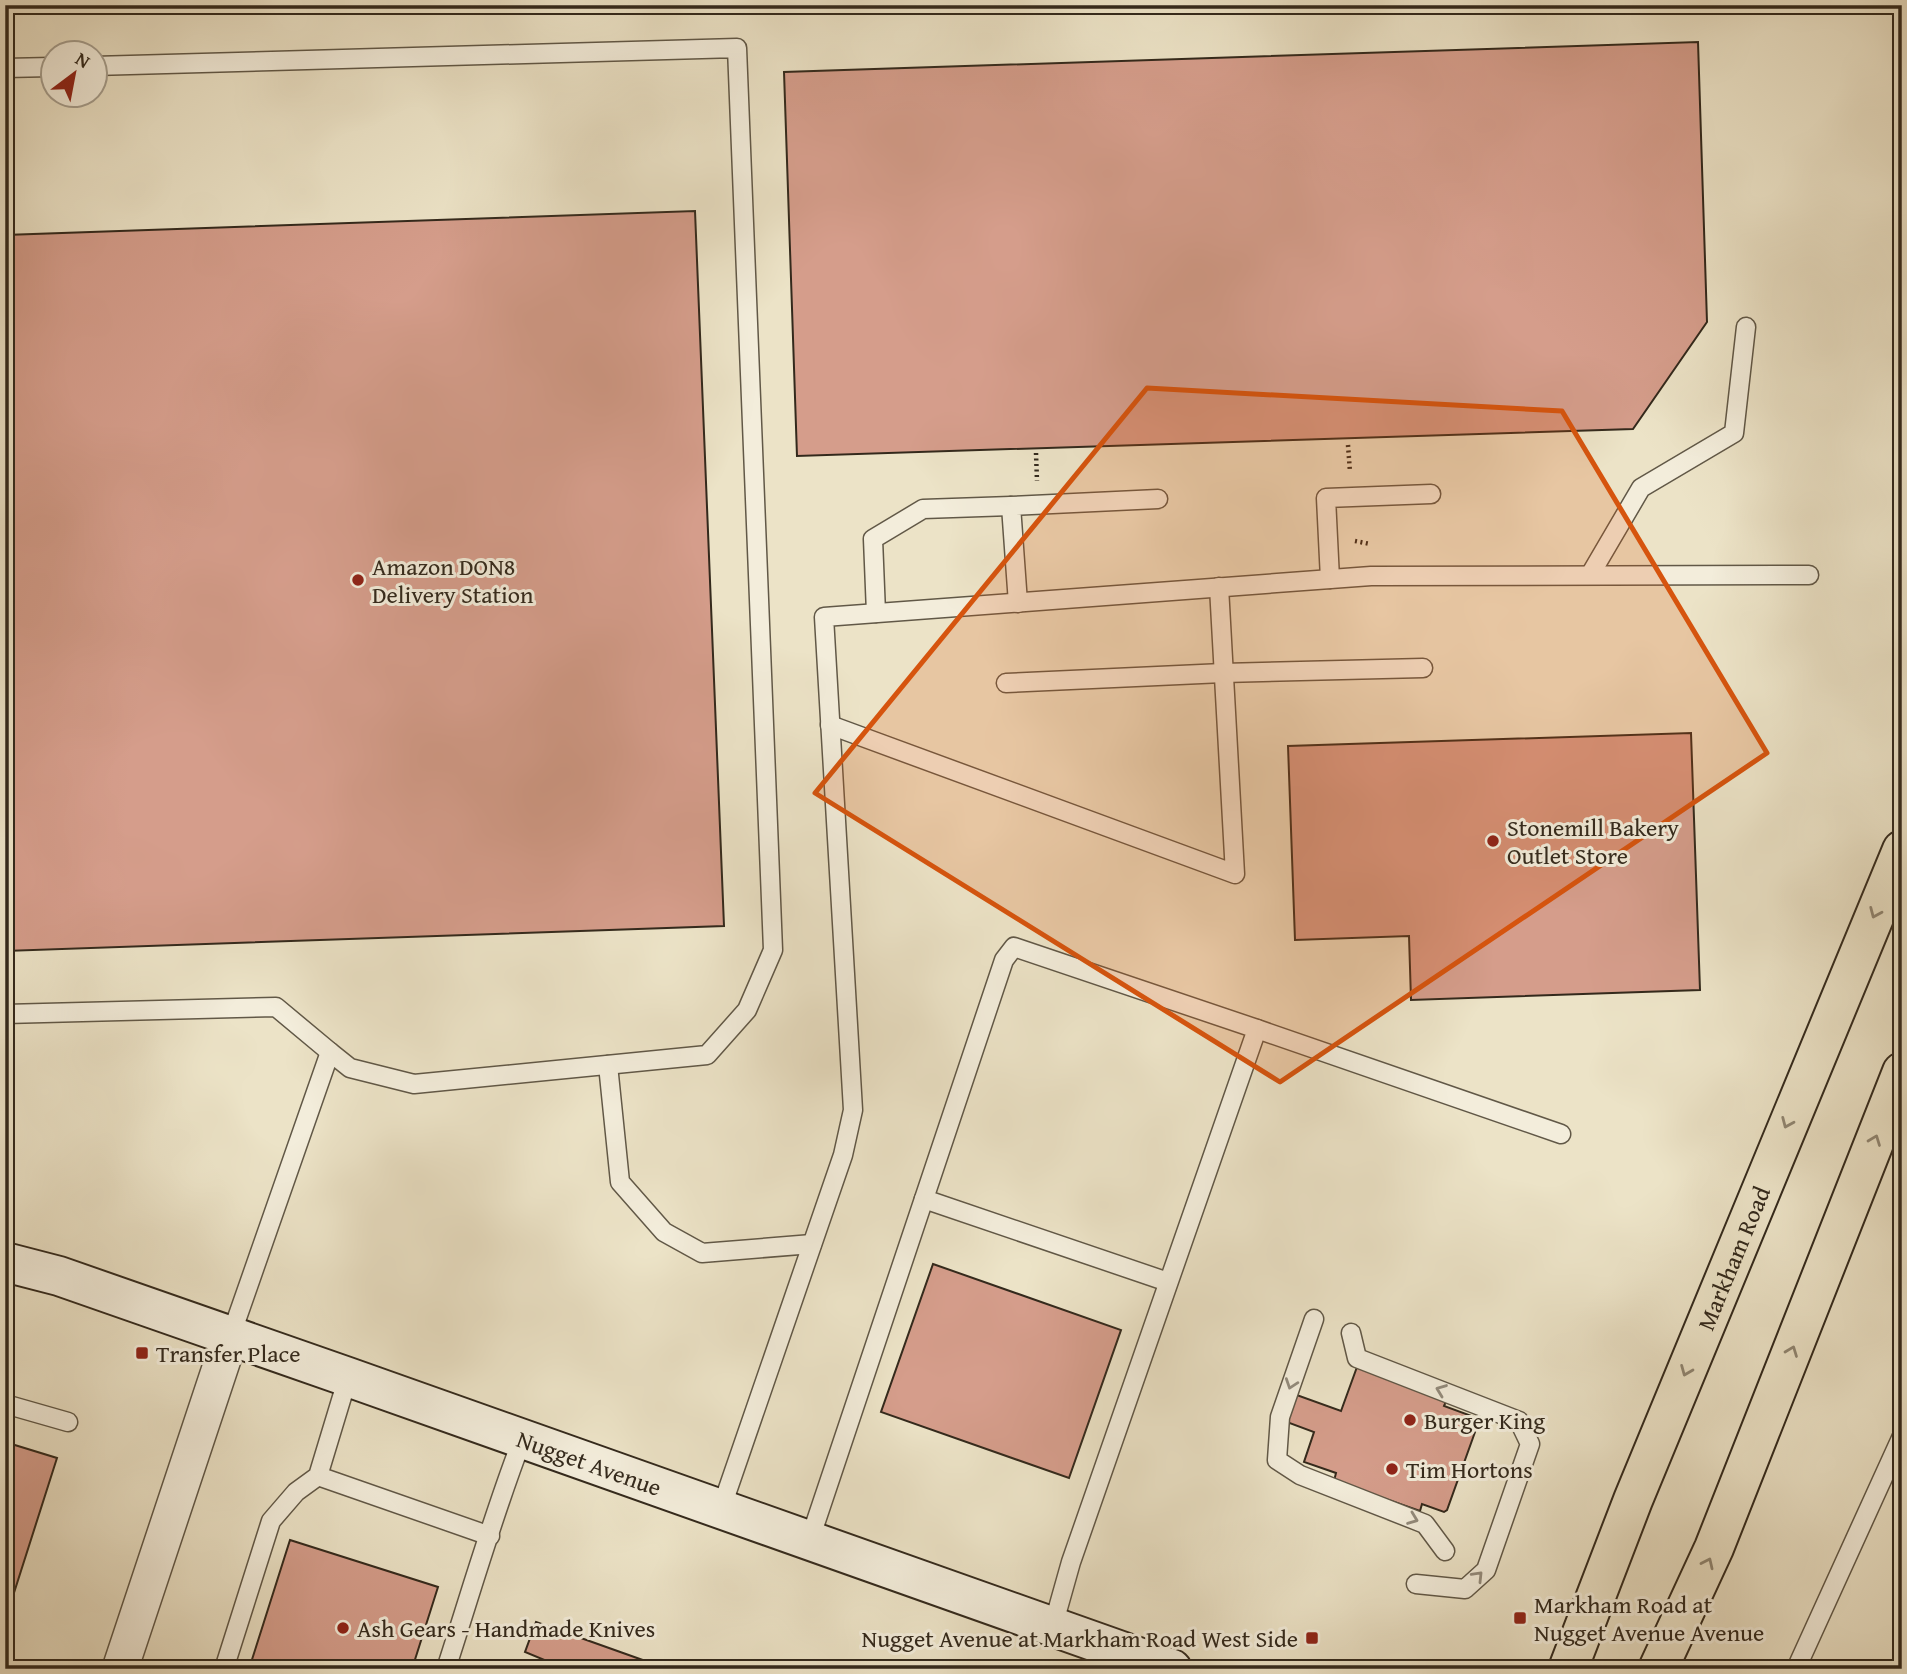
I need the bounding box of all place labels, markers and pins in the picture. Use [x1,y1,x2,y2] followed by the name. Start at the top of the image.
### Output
[372,549,534,612] place label: Amazon DON8 Delivery Station
[350,572,366,588] marker: Amazon DON8 Delivery Station
[1507,810,1679,873] place label: Stonemill Bakery Outlet Store
[1485,833,1501,849] marker: Stonemill Bakery Outlet Store
[156,1336,300,1371] place label: Transfer Place
[134,1345,150,1361] marker: Transfer Place
[1424,1403,1545,1438] place label: Burger King
[1402,1412,1418,1428] marker: Burger King
[1406,1452,1533,1487] place label: Tim Hortons
[1384,1461,1400,1477] marker: Tim Hortons
[1534,1587,1764,1650] place label: Markham Road at Nugget Avenue Avenue
[1512,1610,1528,1626] marker: Markham Road at Nugget Avenue Avenue
[357,1611,655,1646] place label: Ash Gears - Handmade Knives
[335,1620,351,1636] marker: Ash Gears - Handmade Knives
[861,1621,1298,1656] place label: Nugget Avenue at Markham Road West Side
[1304,1630,1320,1646] marker: Nugget Avenue at Markham Road West Side

